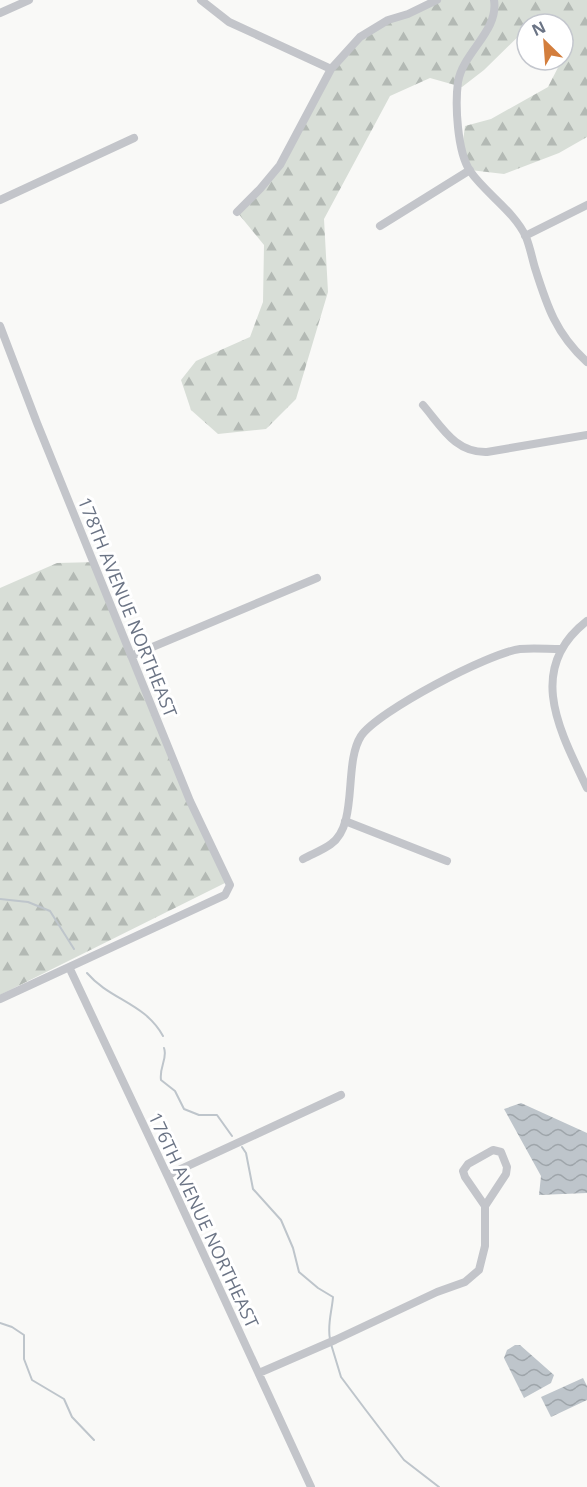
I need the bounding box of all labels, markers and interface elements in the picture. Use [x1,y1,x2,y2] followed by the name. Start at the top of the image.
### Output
[515,12,575,72] north arrow
[528,16,549,41] text: N
[73,493,183,721] street label: 178TH AVENUE NORTHEAST
[143,1108,265,1332] street label: 176TH AVENUE NORTHEAST

